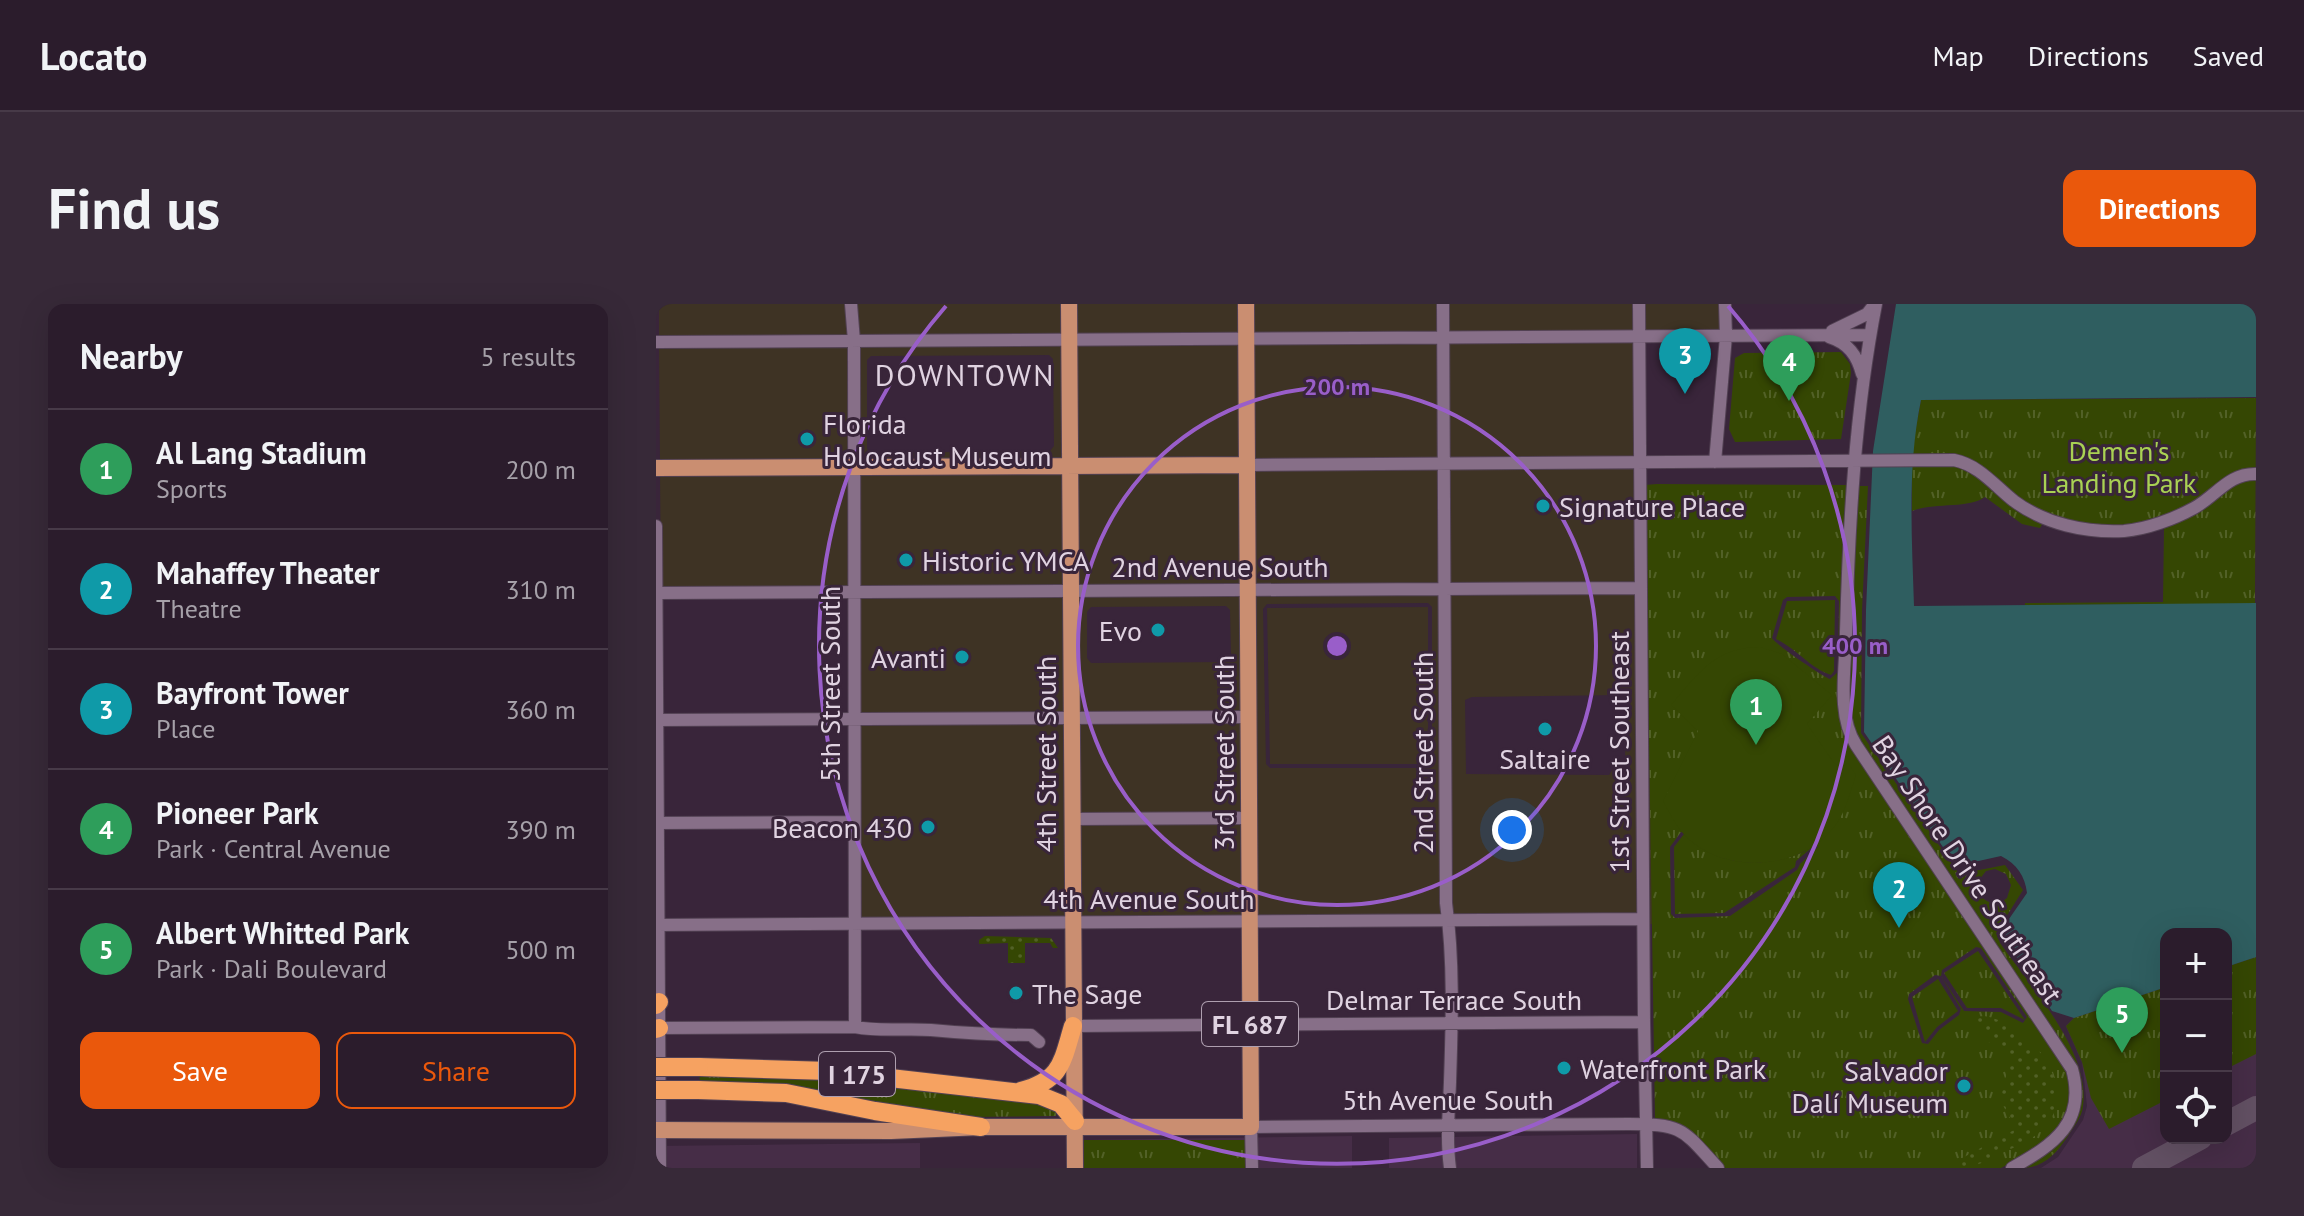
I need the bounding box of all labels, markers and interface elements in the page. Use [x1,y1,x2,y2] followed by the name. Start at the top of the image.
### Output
[40,31,147,80] text: Locato
[1933,37,1984,74] text: Map
[2028,37,2149,74] text: Directions
[2193,37,2264,74] text: Saved
[2063,170,2256,247] button: Directions
[48,172,220,244] text: Find us
[1659,328,1711,394] pin: 3
[80,334,182,378] text: Nearby
[1763,335,1815,401] pin: 4
[481,340,576,373] text: 5 results
[875,355,1055,394] district label: DOWNTOWN
[1304,371,1370,402] text: 200 m
[823,405,1051,474] place label: Florida Holocaust Museum
[798,430,816,448] marker: Florida Holocaust Museum
[2041,432,2197,501] park label: Demen's Landing Park
[156,433,367,472] text: Al Lang Stadium
[99,453,113,486] text: 1
[505,453,576,486] text: 200 m
[156,472,227,505] text: Sports
[1559,488,1745,525] place label: Signature Place
[1534,497,1552,515] marker: Signature Place
[922,542,1090,579] place label: Historic YMCA
[1112,548,1328,585] street label: 2nd Avenue South
[897,551,915,569] marker: Historic YMCA
[156,553,379,592] text: Mahaffey Theater
[99,573,113,606] text: 2
[505,573,576,606] text: 310 m
[811,586,848,782] street label: 5th Street South
[156,592,242,625] text: Theatre
[1099,612,1142,649] place label: Evo
[1149,621,1167,639] marker: Evo
[1600,630,1637,873] street label: 1st Street Southeast
[1822,630,1888,661] text: 400 m
[1323,632,1351,660] centre of rings
[871,639,946,676] place label: Avanti
[953,648,971,666] marker: Avanti
[1404,652,1441,854] street label: 2nd Street South
[1205,655,1242,851] street label: 3rd Street South
[1027,656,1064,852] street label: 4th Street South
[156,673,349,712] text: Bayfront Tower
[1730,679,1782,745] pin: 1
[99,693,113,726] text: 3
[505,693,576,726] text: 360 m
[156,712,215,745] text: Place
[1536,720,1554,738] marker: Saltaire
[1864,728,2072,1011] street label: Bay Shore Drive Southeast
[1499,740,1591,777] place label: Saltaire
[156,793,319,832] text: Pioneer Park
[772,809,912,846] place label: Beacon 430
[1492,810,1532,850] your location
[99,813,113,846] text: 4
[505,813,576,846] text: 390 m
[919,818,937,836] marker: Beacon 430
[156,832,391,865] text: Park · Central Avenue
[1873,862,1925,928] pin: 2
[1043,880,1255,917] street label: 4th Avenue South
[156,913,409,952] text: Albert Whitted Park
[2160,928,2232,1144] map controls
[2160,928,2232,1000] button: +
[99,933,113,966] text: 5
[505,933,576,966] text: 500 m
[156,952,387,985] text: Park · Dali Boulevard
[1032,975,1143,1012] place label: The Sage
[1326,981,1582,1018] street label: Delmar Terrace South
[1007,984,1025,1002] marker: The Sage
[2096,987,2148,1053] pin: 5
[2160,1000,2232,1072] button: −
[1202,1002,1298,1046] road number: FL 687
[80,1032,320,1109] button: Save
[336,1032,576,1109] button: Share
[1580,1050,1767,1087] place label: Waterfront Park
[819,1052,895,1096] road number: I 175
[1792,1052,1948,1121] place label: Salvador Dalí Museum
[1555,1059,1573,1077] marker: Waterfront Park
[2160,1072,2232,1144] button: locate
[1955,1077,1973,1095] marker: Salvador Dalí Museum
[1342,1081,1554,1118] street label: 5th Avenue South

